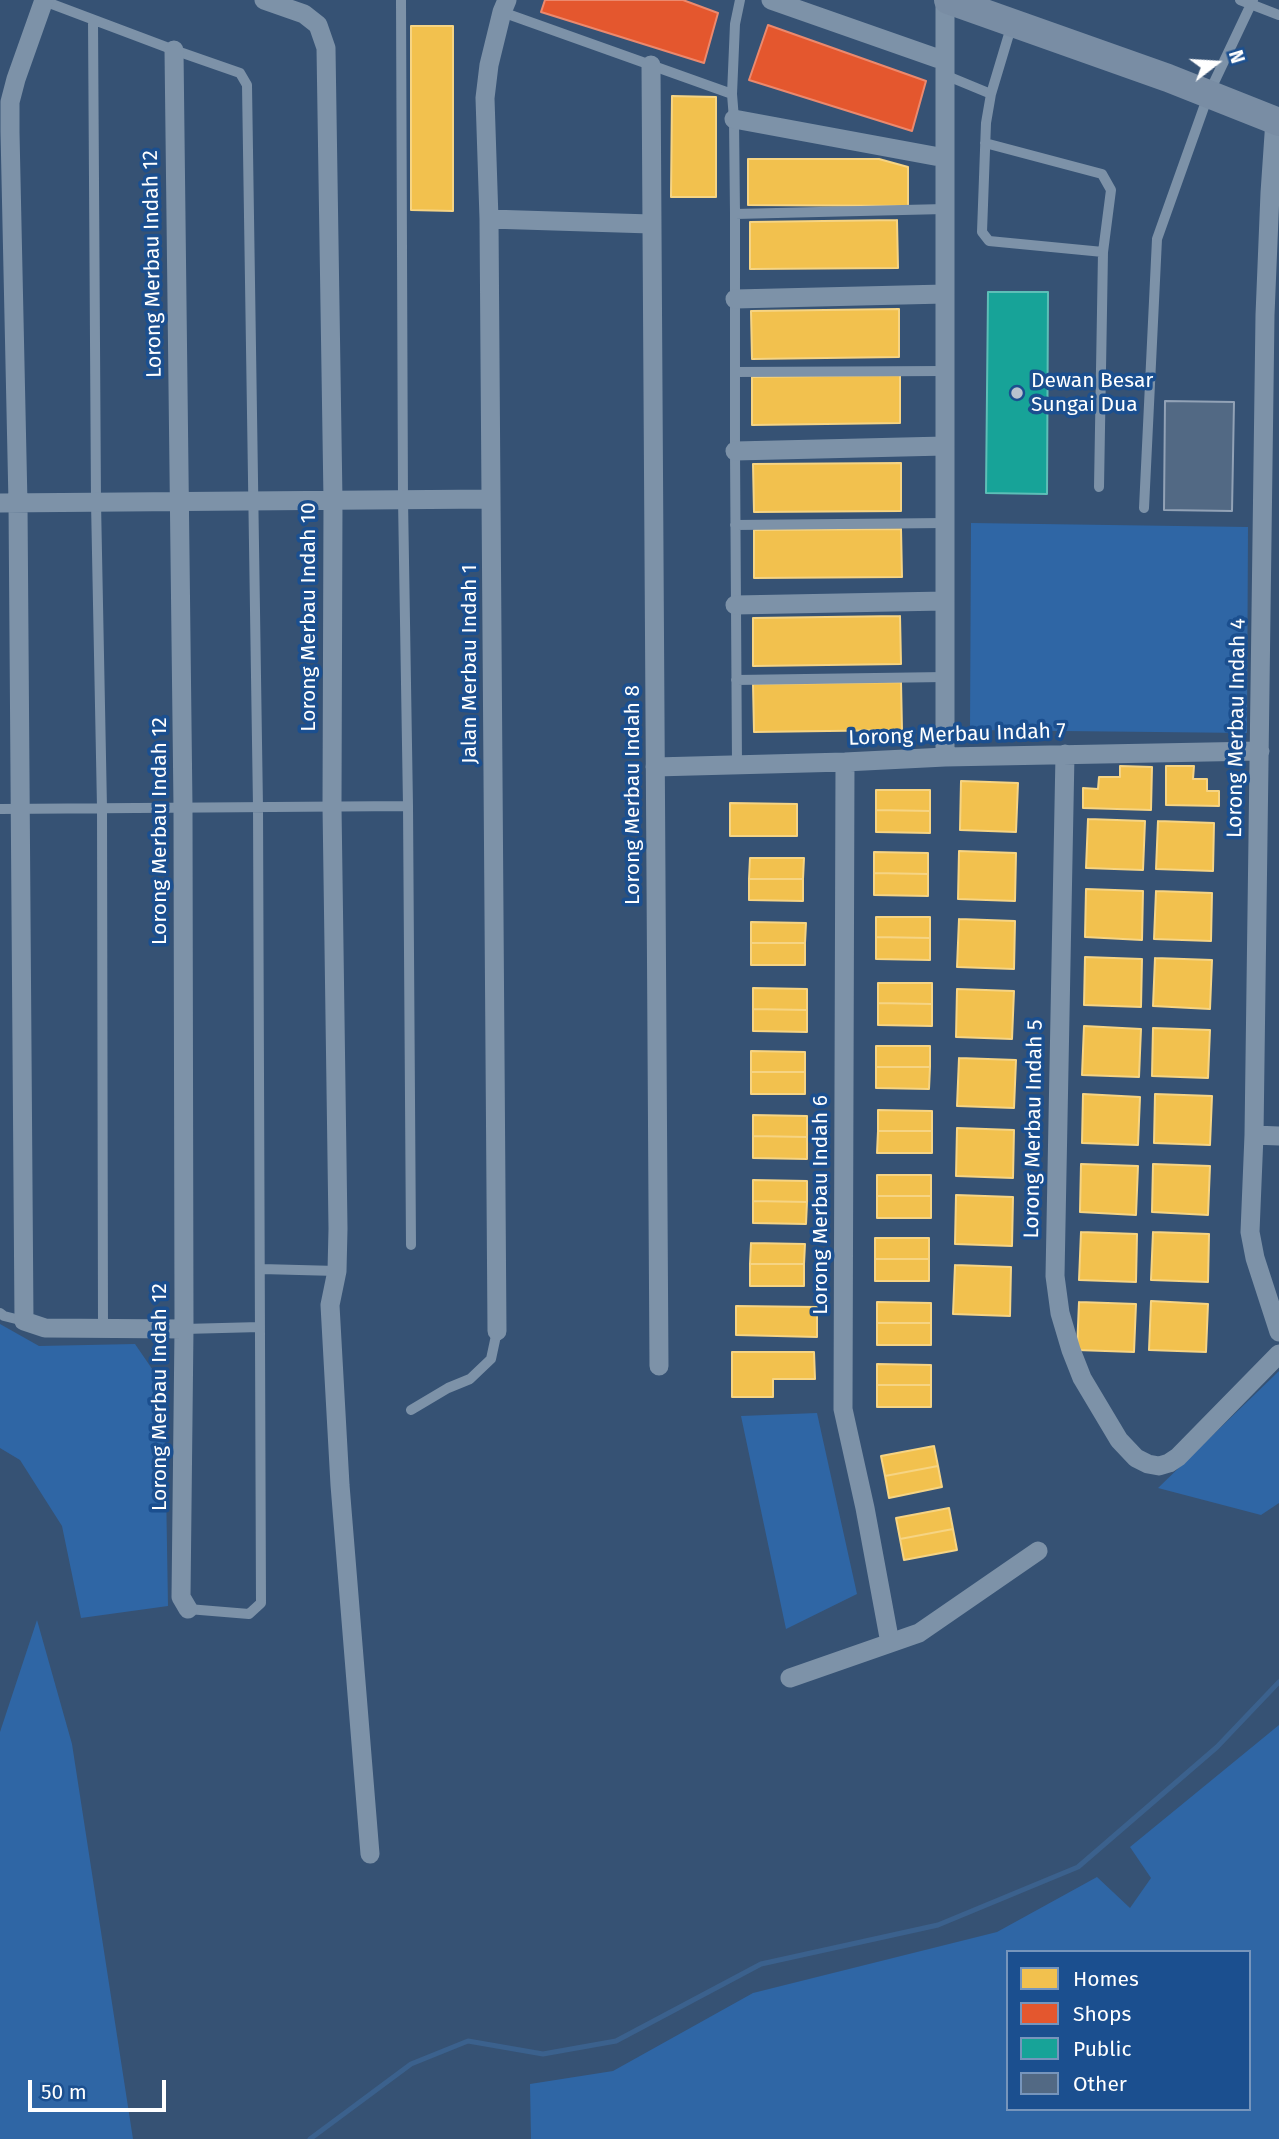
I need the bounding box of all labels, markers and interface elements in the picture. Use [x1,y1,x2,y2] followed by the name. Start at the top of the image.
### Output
[1181,28,1251,98] north arrow
[1224,47,1249,66] text: N
[138,150,168,378] street label: Lorong Merbau Indah 12
[1031,368,1153,418] place label: Dewan Besar Sungai Dua
[1009,385,1025,401] marker: Dewan Besar Sungai Dua
[296,502,322,732] street label: Lorong Merbau Indah 10
[457,564,483,764] street label: Jalan Merbau Indah 1
[1222,618,1252,838] street label: Lorong Merbau Indah 4
[620,685,646,905] street label: Lorong Merbau Indah 8
[147,717,173,945] street label: Lorong Merbau Indah 12
[848,719,1066,751] street label: Lorong Merbau Indah 7
[1019,1019,1049,1239] street label: Lorong Merbau Indah 5
[808,1095,834,1315] street label: Lorong Merbau Indah 6
[147,1283,173,1511] street label: Lorong Merbau Indah 12
[1006,1950,1251,2111] legend
[1073,1966,1139,1992] text: Homes
[1073,2001,1131,2027] text: Shops
[1073,2036,1131,2062] text: Public
[32,2066,170,2110] scale bar
[1073,2071,1127,2097] text: Other
[41,2079,87,2105] text: 50 m

